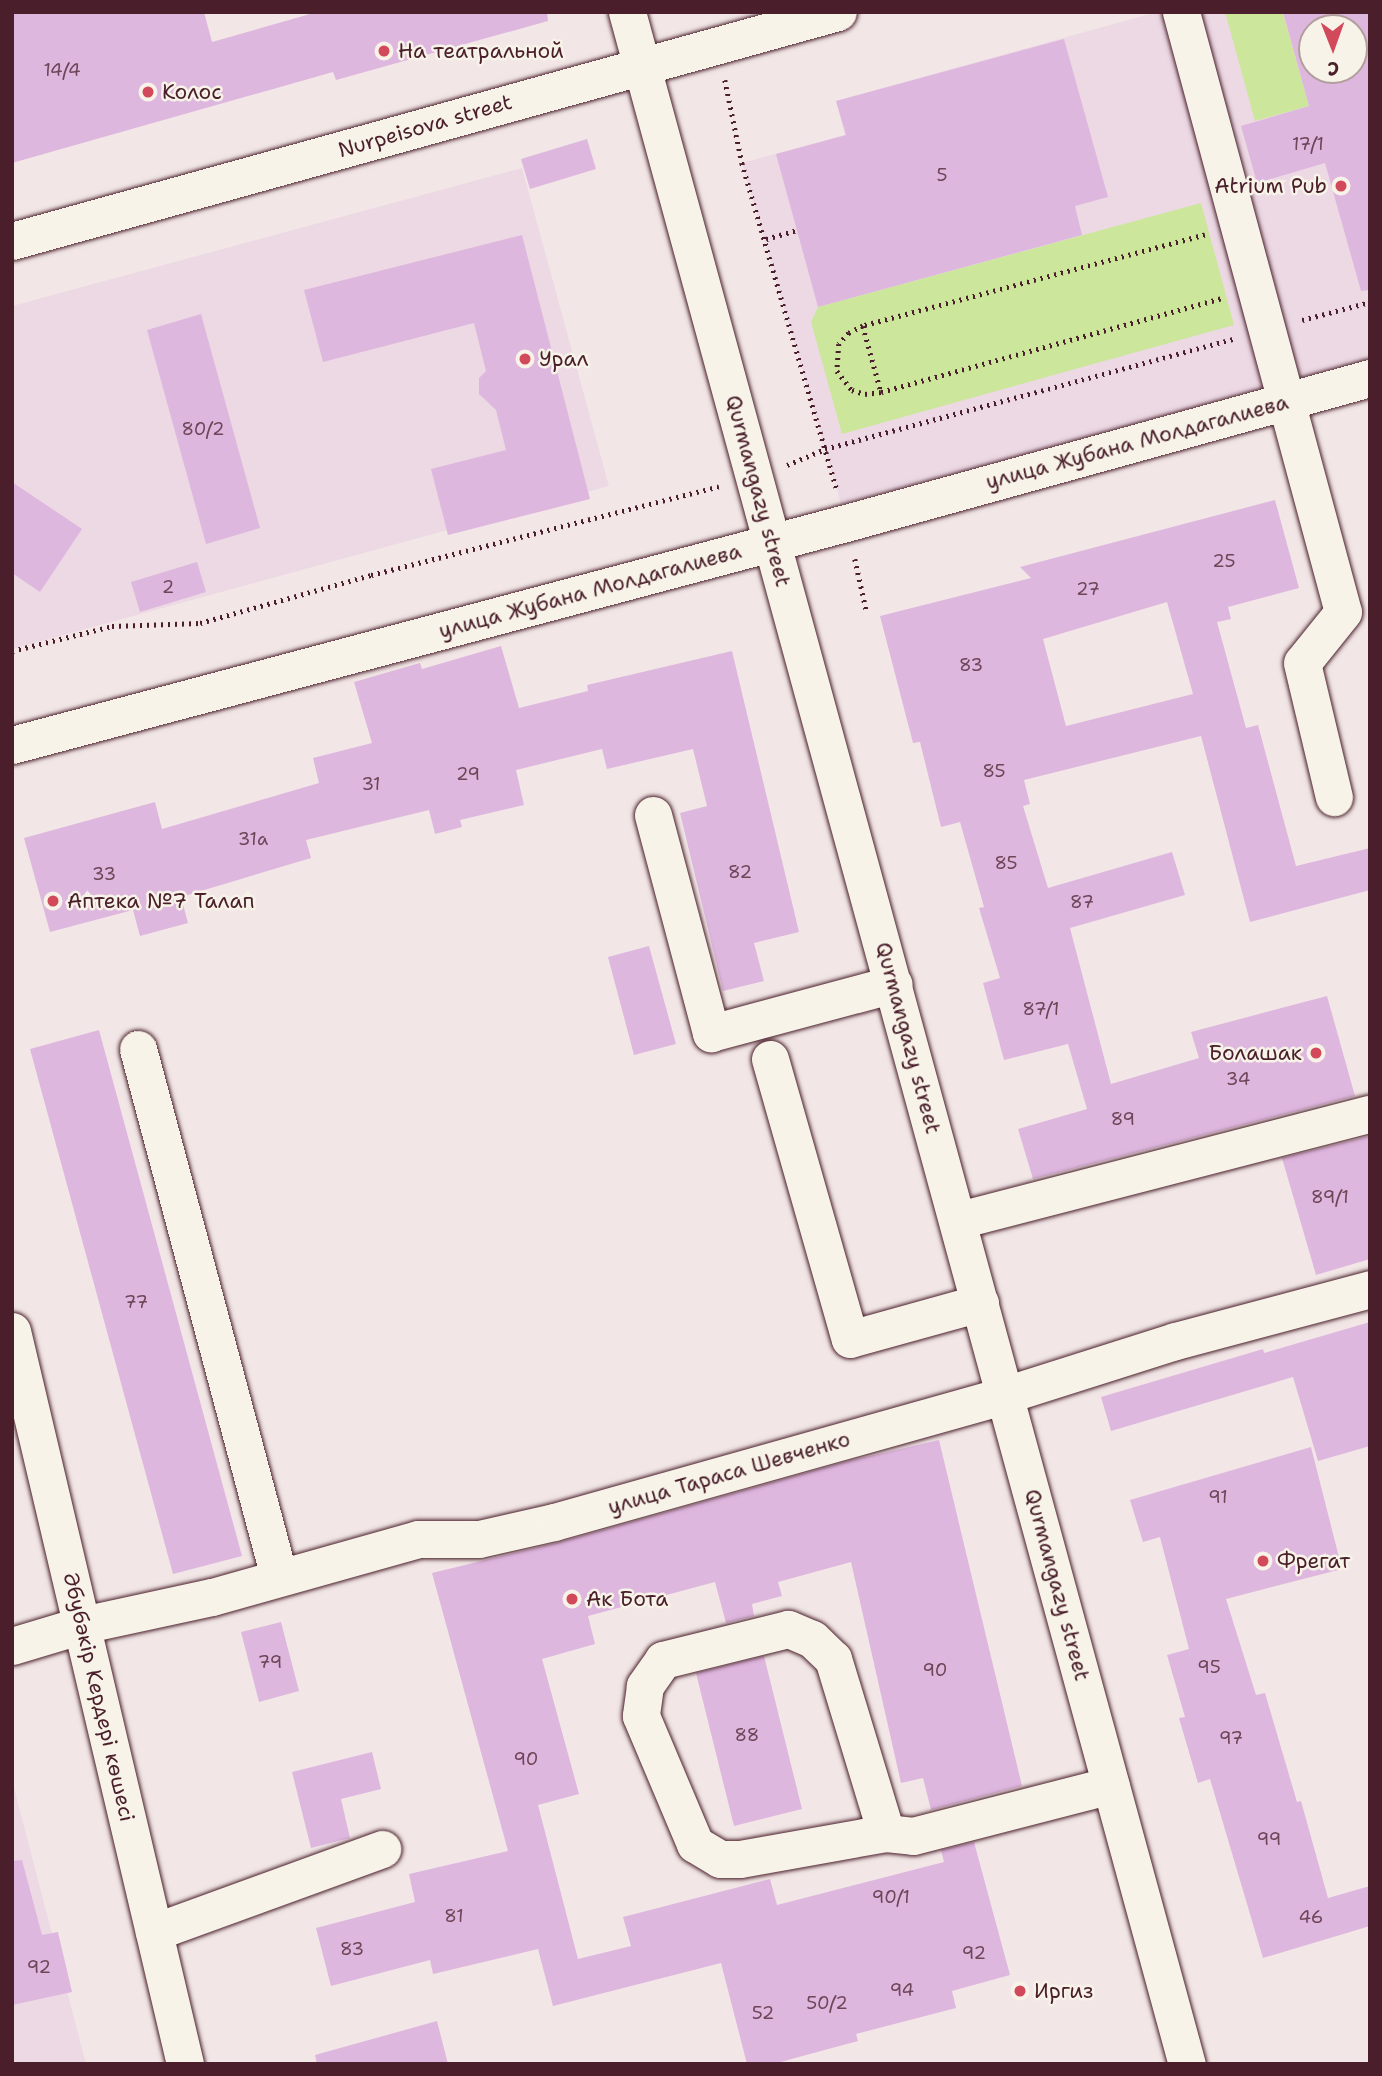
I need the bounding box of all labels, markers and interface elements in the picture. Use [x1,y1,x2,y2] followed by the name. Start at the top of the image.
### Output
[1298,14,1368,84] north arrow
[398,38,564,64] place label: На театральной
[376,43,392,59] marker: На театральной
[1327,56,1339,81] text: С
[43,59,81,81] house number: 14/4
[162,79,222,105] place label: Колос
[140,84,156,100] marker: Колос
[335,89,515,163] street label: Nurpeisova street
[1292,133,1324,155] house number: 17/1
[936,164,948,186] house number: 5
[1214,173,1327,199] place label: Atrium Pub
[1333,178,1349,194] marker: Atrium Pub
[539,346,589,372] place label: Урал
[517,351,533,367] marker: Урал
[983,389,1291,495] street label: улица Жубана Молдагалиева
[720,392,796,590] street label: Qurmangazy street
[182,418,224,440] house number: 80/2
[436,538,744,644] street label: улица Жубана Молдагалиева
[1212,550,1236,572] house number: 25
[162,576,174,598] house number: 2
[1076,578,1100,600] house number: 27
[959,654,983,676] house number: 83
[982,760,1006,782] house number: 85
[456,763,480,785] house number: 29
[361,773,381,795] house number: 31
[238,828,268,850] house number: 31а
[994,852,1018,874] house number: 85
[728,861,752,883] house number: 82
[92,863,116,885] house number: 33
[67,888,254,914] place label: Аптека №7 Талап
[1070,891,1094,913] house number: 87
[45,893,61,909] marker: Аптека №7 Талап
[870,939,946,1137] street label: Qurmangazy street
[1022,998,1060,1020] house number: 87/1
[1208,1040,1302,1066] place label: Болашак
[1308,1045,1324,1061] marker: Болашак
[1226,1068,1250,1090] house number: 34
[1111,1108,1135,1130] house number: 89
[1311,1186,1349,1208] house number: 89/1
[124,1291,148,1313] house number: 77
[605,1426,853,1520] street label: улица Тараса Шевченко
[1019,1486,1095,1684] street label: Qurmangazy street
[1208,1486,1228,1508] house number: 91
[1277,1548,1350,1574] place label: Фрегат
[1255,1553,1271,1569] marker: Фрегат
[58,1570,140,1824] street label: Әбубәкір Кердері көшесі
[586,1586,668,1612] place label: Ак Бота
[564,1591,580,1607] marker: Ак Бота
[258,1651,282,1673] house number: 79
[1197,1656,1221,1678] house number: 95
[923,1659,947,1681] house number: 90
[735,1724,759,1746] house number: 88
[1219,1727,1243,1749] house number: 97
[514,1748,538,1770] house number: 90
[1257,1828,1281,1850] house number: 99
[872,1886,910,1908] house number: 90/1
[444,1905,464,1927] house number: 81
[1299,1906,1323,1928] house number: 46
[340,1938,364,1960] house number: 83
[962,1942,986,1964] house number: 92
[27,1956,51,1978] house number: 92
[1034,1978,1093,2004] place label: Иргиз
[890,1979,914,2001] house number: 94
[1012,1983,1028,1999] marker: Иргиз
[806,1992,848,2014] house number: 50/2
[752,2002,774,2024] house number: 52

